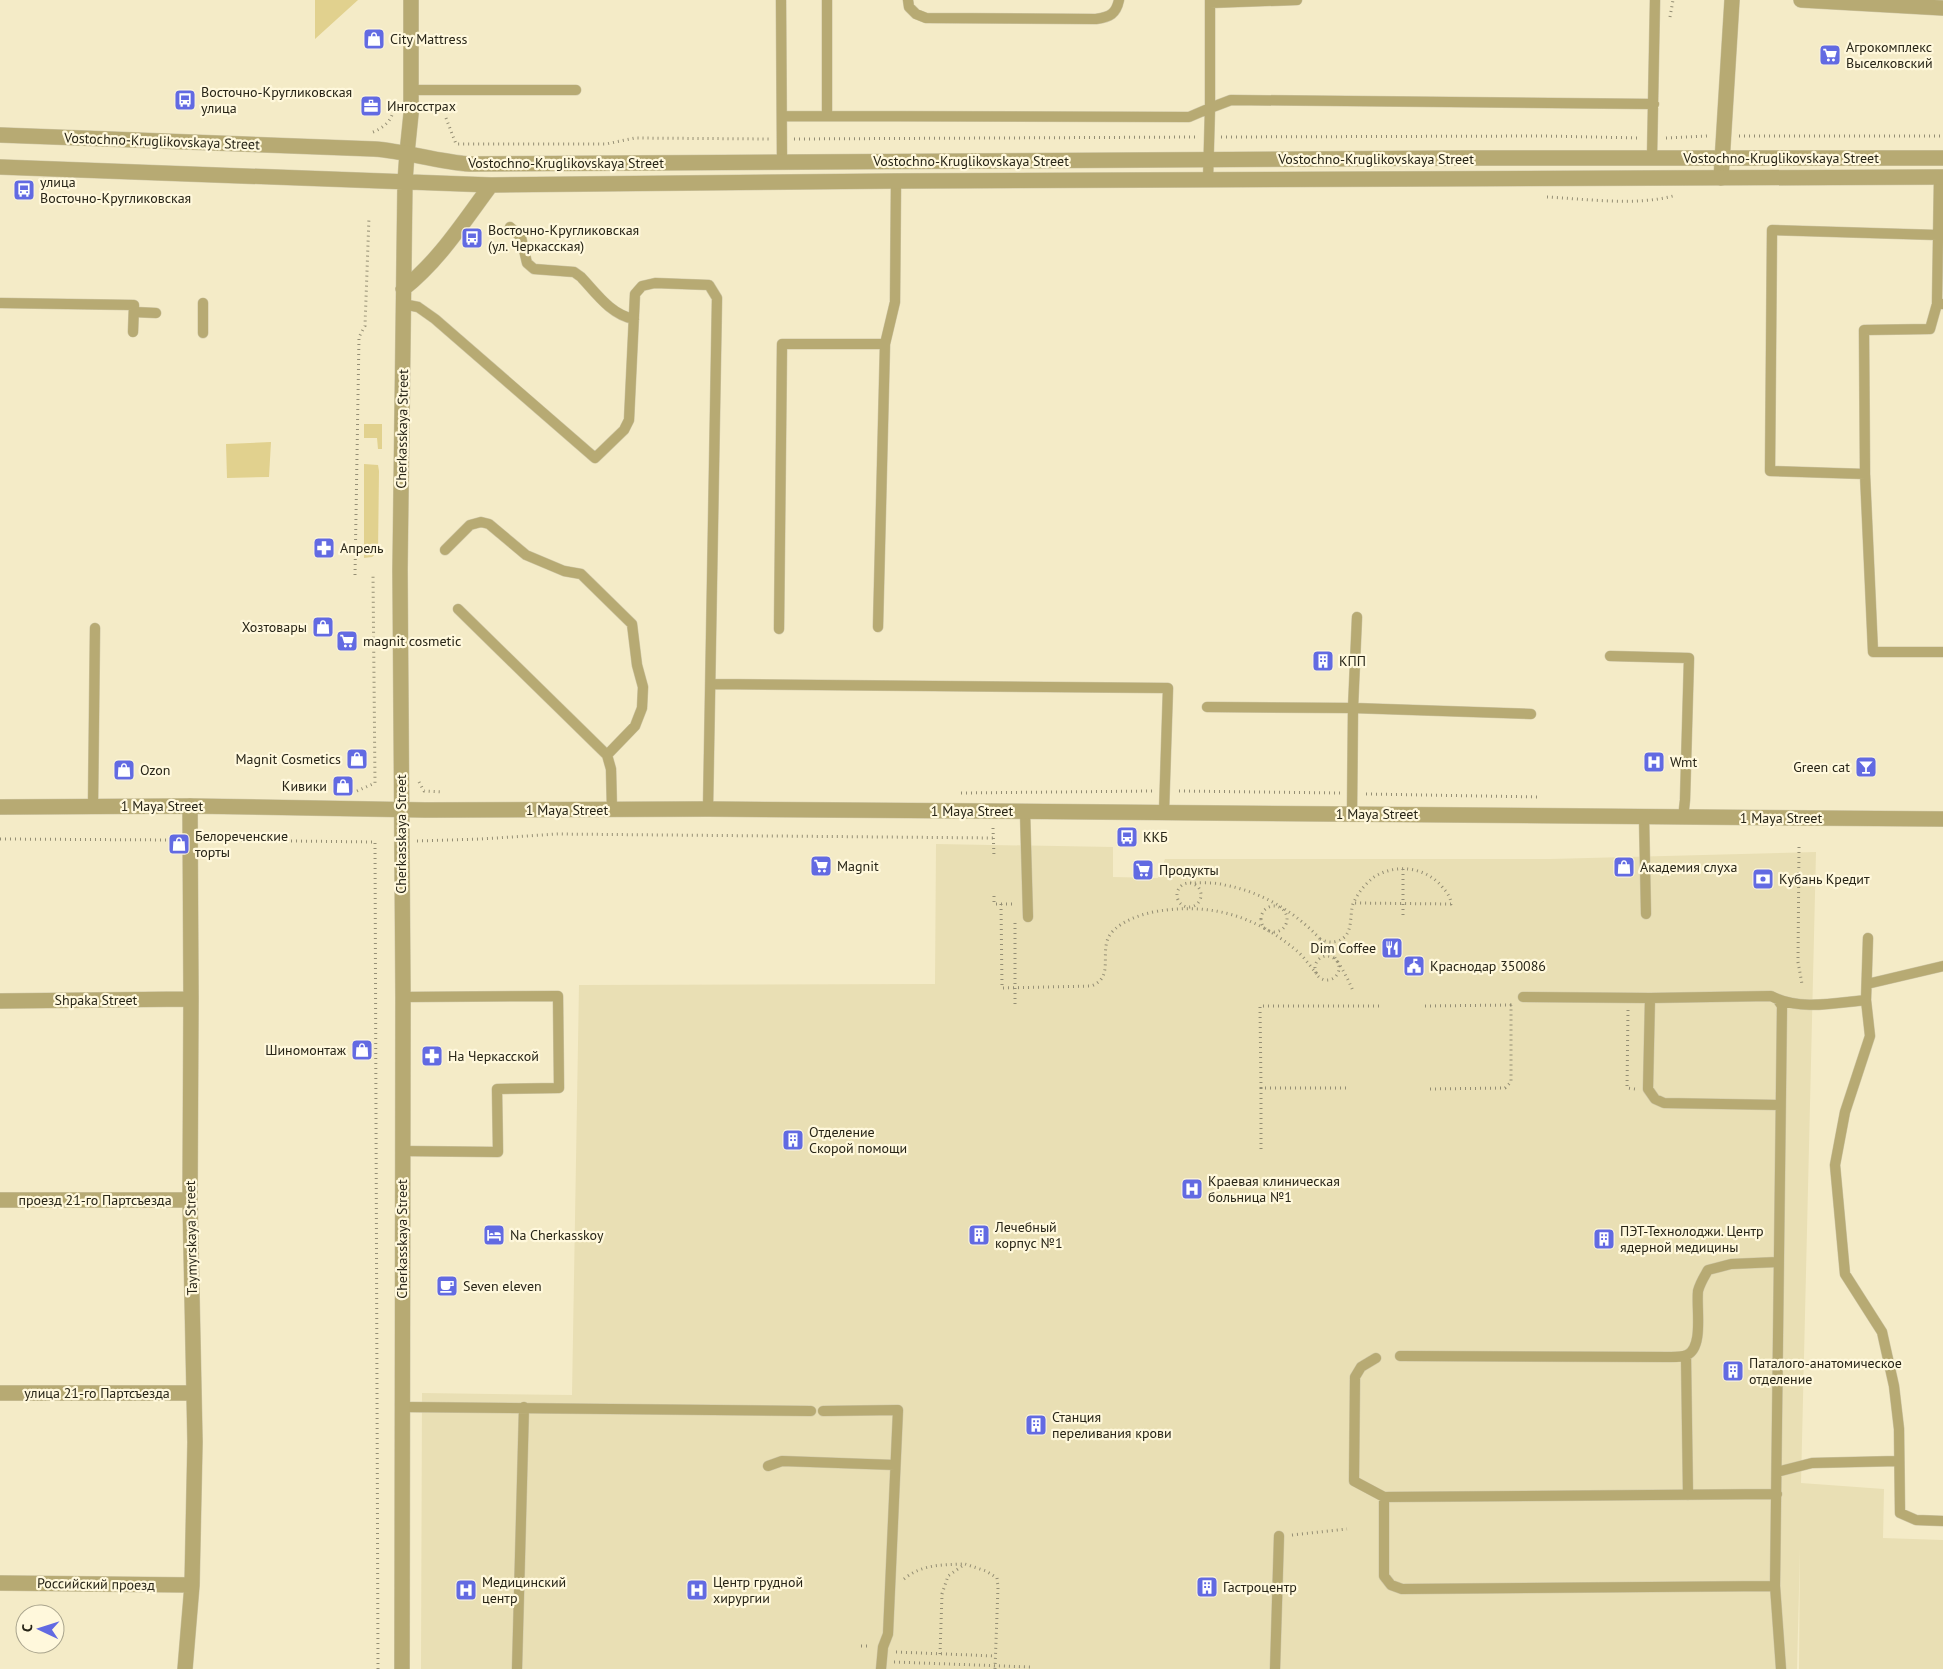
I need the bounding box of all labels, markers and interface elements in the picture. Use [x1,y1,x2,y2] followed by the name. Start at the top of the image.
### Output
[362,27,386,51] shop icon: City Mattress
[390,30,468,48] place label: City Mattress
[1846,38,1933,72] place label: Агрокомплекс Выселковский
[1818,43,1842,67] supermarket icon: Агрокомплекс Выселковский
[201,83,352,117] place label: Восточно-Кругликовская улица
[173,88,197,112] bus stop icon: Восточно-Кругликовская улица
[359,94,383,118] office icon: Ингосстрах
[387,97,456,115] place label: Ингосстрах
[63,129,260,153] street label: Vostochno-Kruglikovskaya Street
[1682,149,1879,167] street label: Vostochno-Kruglikovskaya Street
[1277,150,1474,168] street label: Vostochno-Kruglikovskaya Street
[872,152,1069,170] street label: Vostochno-Kruglikovskaya Street
[467,154,664,172] street label: Vostochno-Kruglikovskaya Street
[40,173,191,207] place label: улица Восточно-Кругликовская
[12,178,36,202] bus stop icon: улица Восточно-Кругликовская
[488,221,639,255] place label: Восточно-Кругликовская (ул. Черкасская)
[460,226,484,250] bus stop icon: Восточно-Кругликовская (ул. Черкасская)
[392,369,412,489] street label: Cherkasskaya Street
[312,536,336,560] pharmacy icon: Апрель
[340,539,384,557] place label: Апрель
[311,615,335,639] shop icon: Хозтовары
[242,618,307,636] place label: Хозтовары
[335,629,359,653] supermarket icon: magnit cosmetic
[363,632,461,650] place label: magnit cosmetic
[1311,649,1335,673] building icon: КПП
[1339,652,1366,670] place label: КПП
[345,747,369,771] shop icon: Magnit Cosmetics
[235,750,341,768] place label: Magnit Cosmetics
[1642,750,1666,774] hospital icon: Wmt
[1670,753,1697,771] place label: Wmt
[1854,755,1878,779] bar icon: Green cat
[112,758,136,782] shop icon: Ozon
[1793,758,1850,776] place label: Green cat
[140,761,170,779] place label: Ozon
[331,774,355,798] shop icon: Кивики
[392,774,410,894] street label: Cherkasskaya Street
[282,777,327,795] place label: Кивики
[121,797,203,815] street label: 1 Maya Street
[526,801,608,819] street label: 1 Maya Street
[931,802,1013,820] street label: 1 Maya Street
[1336,805,1418,823] street label: 1 Maya Street
[1740,809,1822,827] street label: 1 Maya Street
[1115,825,1139,849] bus stop icon: ККБ
[195,827,288,861] place label: Белореченские торты
[1143,828,1168,846] place label: ККБ
[167,832,191,856] shop icon: Белореченские торты
[809,854,833,878] supermarket icon: Magnit
[1612,855,1636,879] shop icon: Академия слуха
[837,857,879,875] place label: Magnit
[1131,858,1155,882] supermarket icon: Продукты
[1640,858,1738,876] place label: Академия слуха
[1159,861,1219,879] place label: Продукты
[1751,867,1775,891] bank icon: Кубань Кредит
[1779,870,1870,888] place label: Кубань Кредит
[1380,936,1404,960] restaurant icon: Dim Coffee
[1310,939,1376,957] place label: Dim Coffee
[1402,954,1426,978] public building icon: Краснодар 350086
[1430,957,1546,975] place label: Краснодар 350086
[55,991,138,1009] street label: Shpaka Street
[350,1038,374,1062] shop icon: Шиномонтаж
[265,1041,347,1059] place label: Шиномонтаж
[420,1044,444,1068] pharmacy icon: На Черкасской
[448,1047,539,1065] place label: На Черкасской
[809,1123,907,1157] place label: Отделение Скорой помощи
[781,1128,805,1152] building icon: Отделение Скорой помощи
[1208,1172,1340,1206] place label: Краевая клиническая больница №1
[1180,1177,1204,1201] hospital icon: Краевая клиническая больница №1
[393,1179,411,1299] street label: Cherkasskaya Street
[181,1180,201,1296] street label: Taymyrskaya Street
[18,1191,172,1209] street label: проезд 21-го Партсъезда
[994,1218,1063,1252] place label: Лечебный корпус №1
[1620,1222,1764,1256] place label: ПЭТ-Технолоджи. Центр ядерной медицины
[482,1223,506,1247] hotel icon: Na Cherkasskoy
[967,1223,991,1247] building icon: Лечебный корпус №1
[510,1226,604,1244] place label: Na Cherkasskoy
[1592,1227,1616,1251] building icon: ПЭТ-Технолоджи. Центр ядерной медицины
[435,1274,459,1298] cafe icon: Seven eleven
[463,1277,542,1295] place label: Seven eleven
[1749,1354,1902,1388] place label: Паталого-анатомическое отделение
[1721,1359,1745,1383] building icon: Паталого-анатомическое отделение
[24,1384,170,1402] street label: улица 21-го Партсъезда
[1052,1408,1172,1442] place label: Станция переливания крови
[1024,1413,1048,1437] building icon: Станция переливания крови
[482,1573,566,1607] place label: Медицинский центр
[713,1573,803,1607] place label: Центр грудной хирургии
[37,1574,156,1594] street label: Российский проезд
[1195,1575,1219,1599] building icon: Гастроцентр
[454,1578,478,1602] hospital icon: Медицинский центр
[685,1578,709,1602] hospital icon: Центр грудной хирургии
[1223,1578,1297,1596] place label: Гастроцентр
[15,1604,65,1654] north arrow
[18,1623,36,1633] text: С

